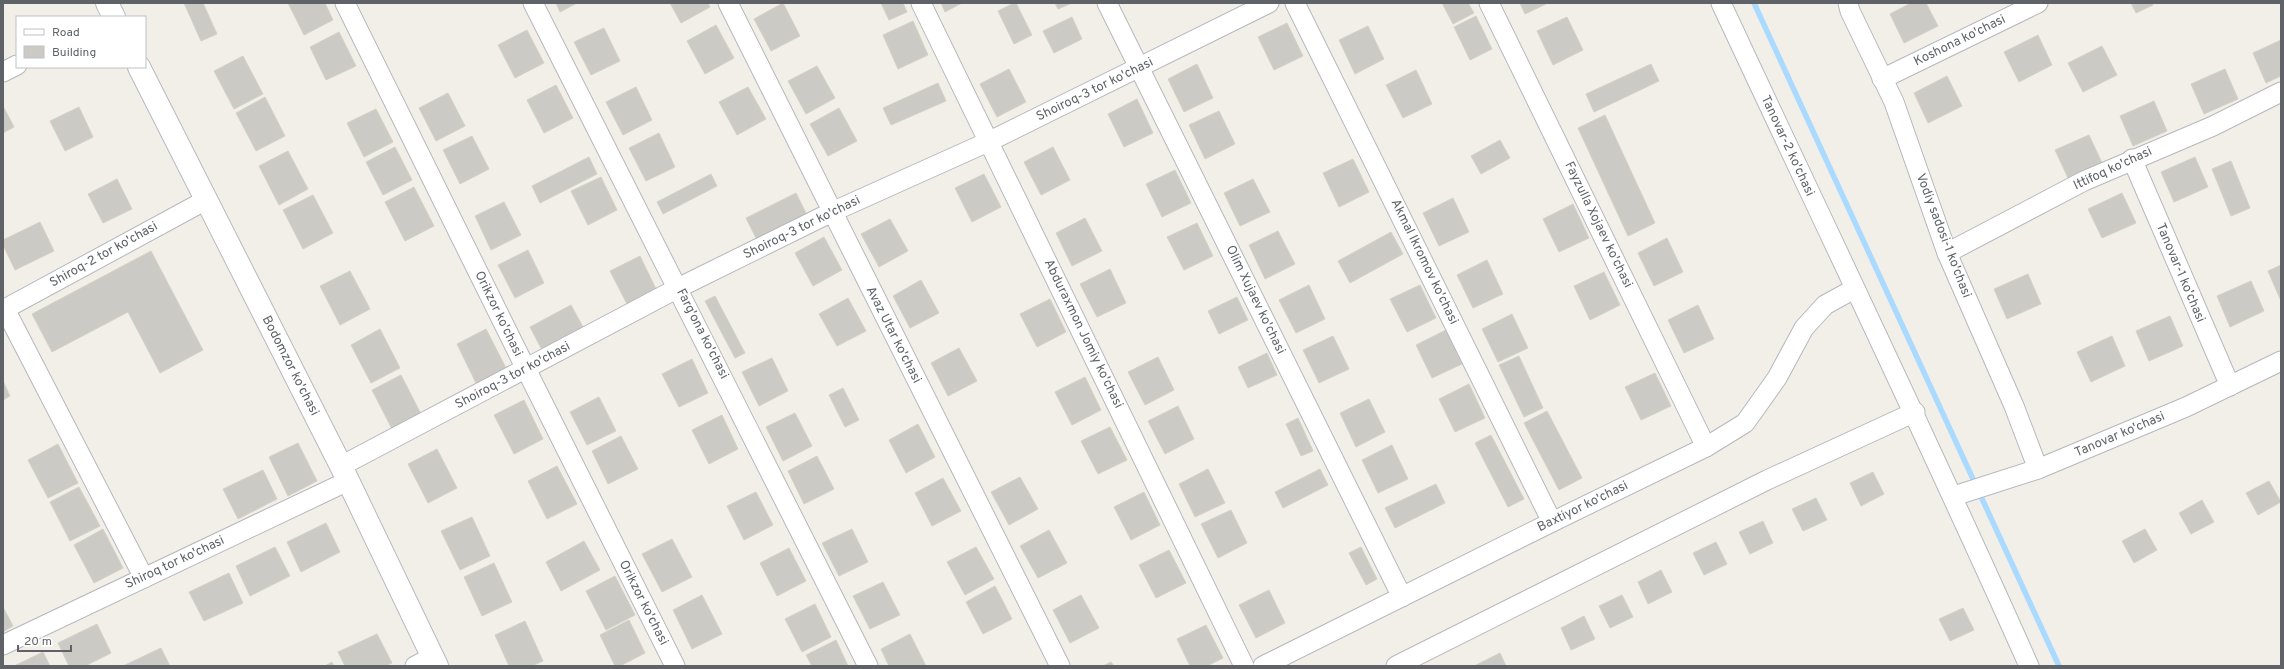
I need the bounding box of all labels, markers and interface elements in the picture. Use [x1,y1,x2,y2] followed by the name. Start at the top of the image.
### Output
[1911,12,2009,70] street label: Koshona ko'chasi
[16,16,146,68] legend
[52,25,80,41] text: Road
[52,45,96,61] text: Building
[1034,55,1156,125] street label: Shoiroq-3 tor ko'chasi
[1757,93,1817,199] street label: Tanovar-2 ko'chasi
[2071,144,2155,194] street label: Ittifoq ko'chasi
[1560,159,1636,291] street label: Fayzulla Xojaev ko'chasi
[1912,172,1974,300] street label: Vodiy sadosi-1 ko'chasi
[741,193,863,263] street label: Shoiroq-3 tor ko'chasi
[1387,197,1461,327] street label: Akmal Ikromov ko'chasi
[47,219,161,291] street label: Shiroq-2 tor ko'chasi
[2152,221,2208,325] street label: Tanovar-1 ko'chasi
[1222,243,1288,357] street label: Olim Xujaev ko'chasi
[1040,257,1126,411] street label: Abduraxmon Jomiy ko'chasi
[470,269,526,359] street label: Orikzor ko'chasi
[862,284,924,386] street label: Avaz Utar ko'chasi
[672,286,732,382] street label: Farg'ona ko'chasi
[258,313,322,419] street label: Bodomzor ko'chasi
[453,339,573,413] street label: Shoiroq-3 tor ko'chasi
[2072,409,2168,461] street label: Tanovar ko'chasi
[1535,478,1631,536] street label: Baxtiyor ko'chasi
[123,533,227,593] street label: Shiroq tor ko'chasi
[615,558,671,648] street label: Orikzor ko'chasi
[18,627,71,653] scale bar
[24,634,52,650] text: 20 m

